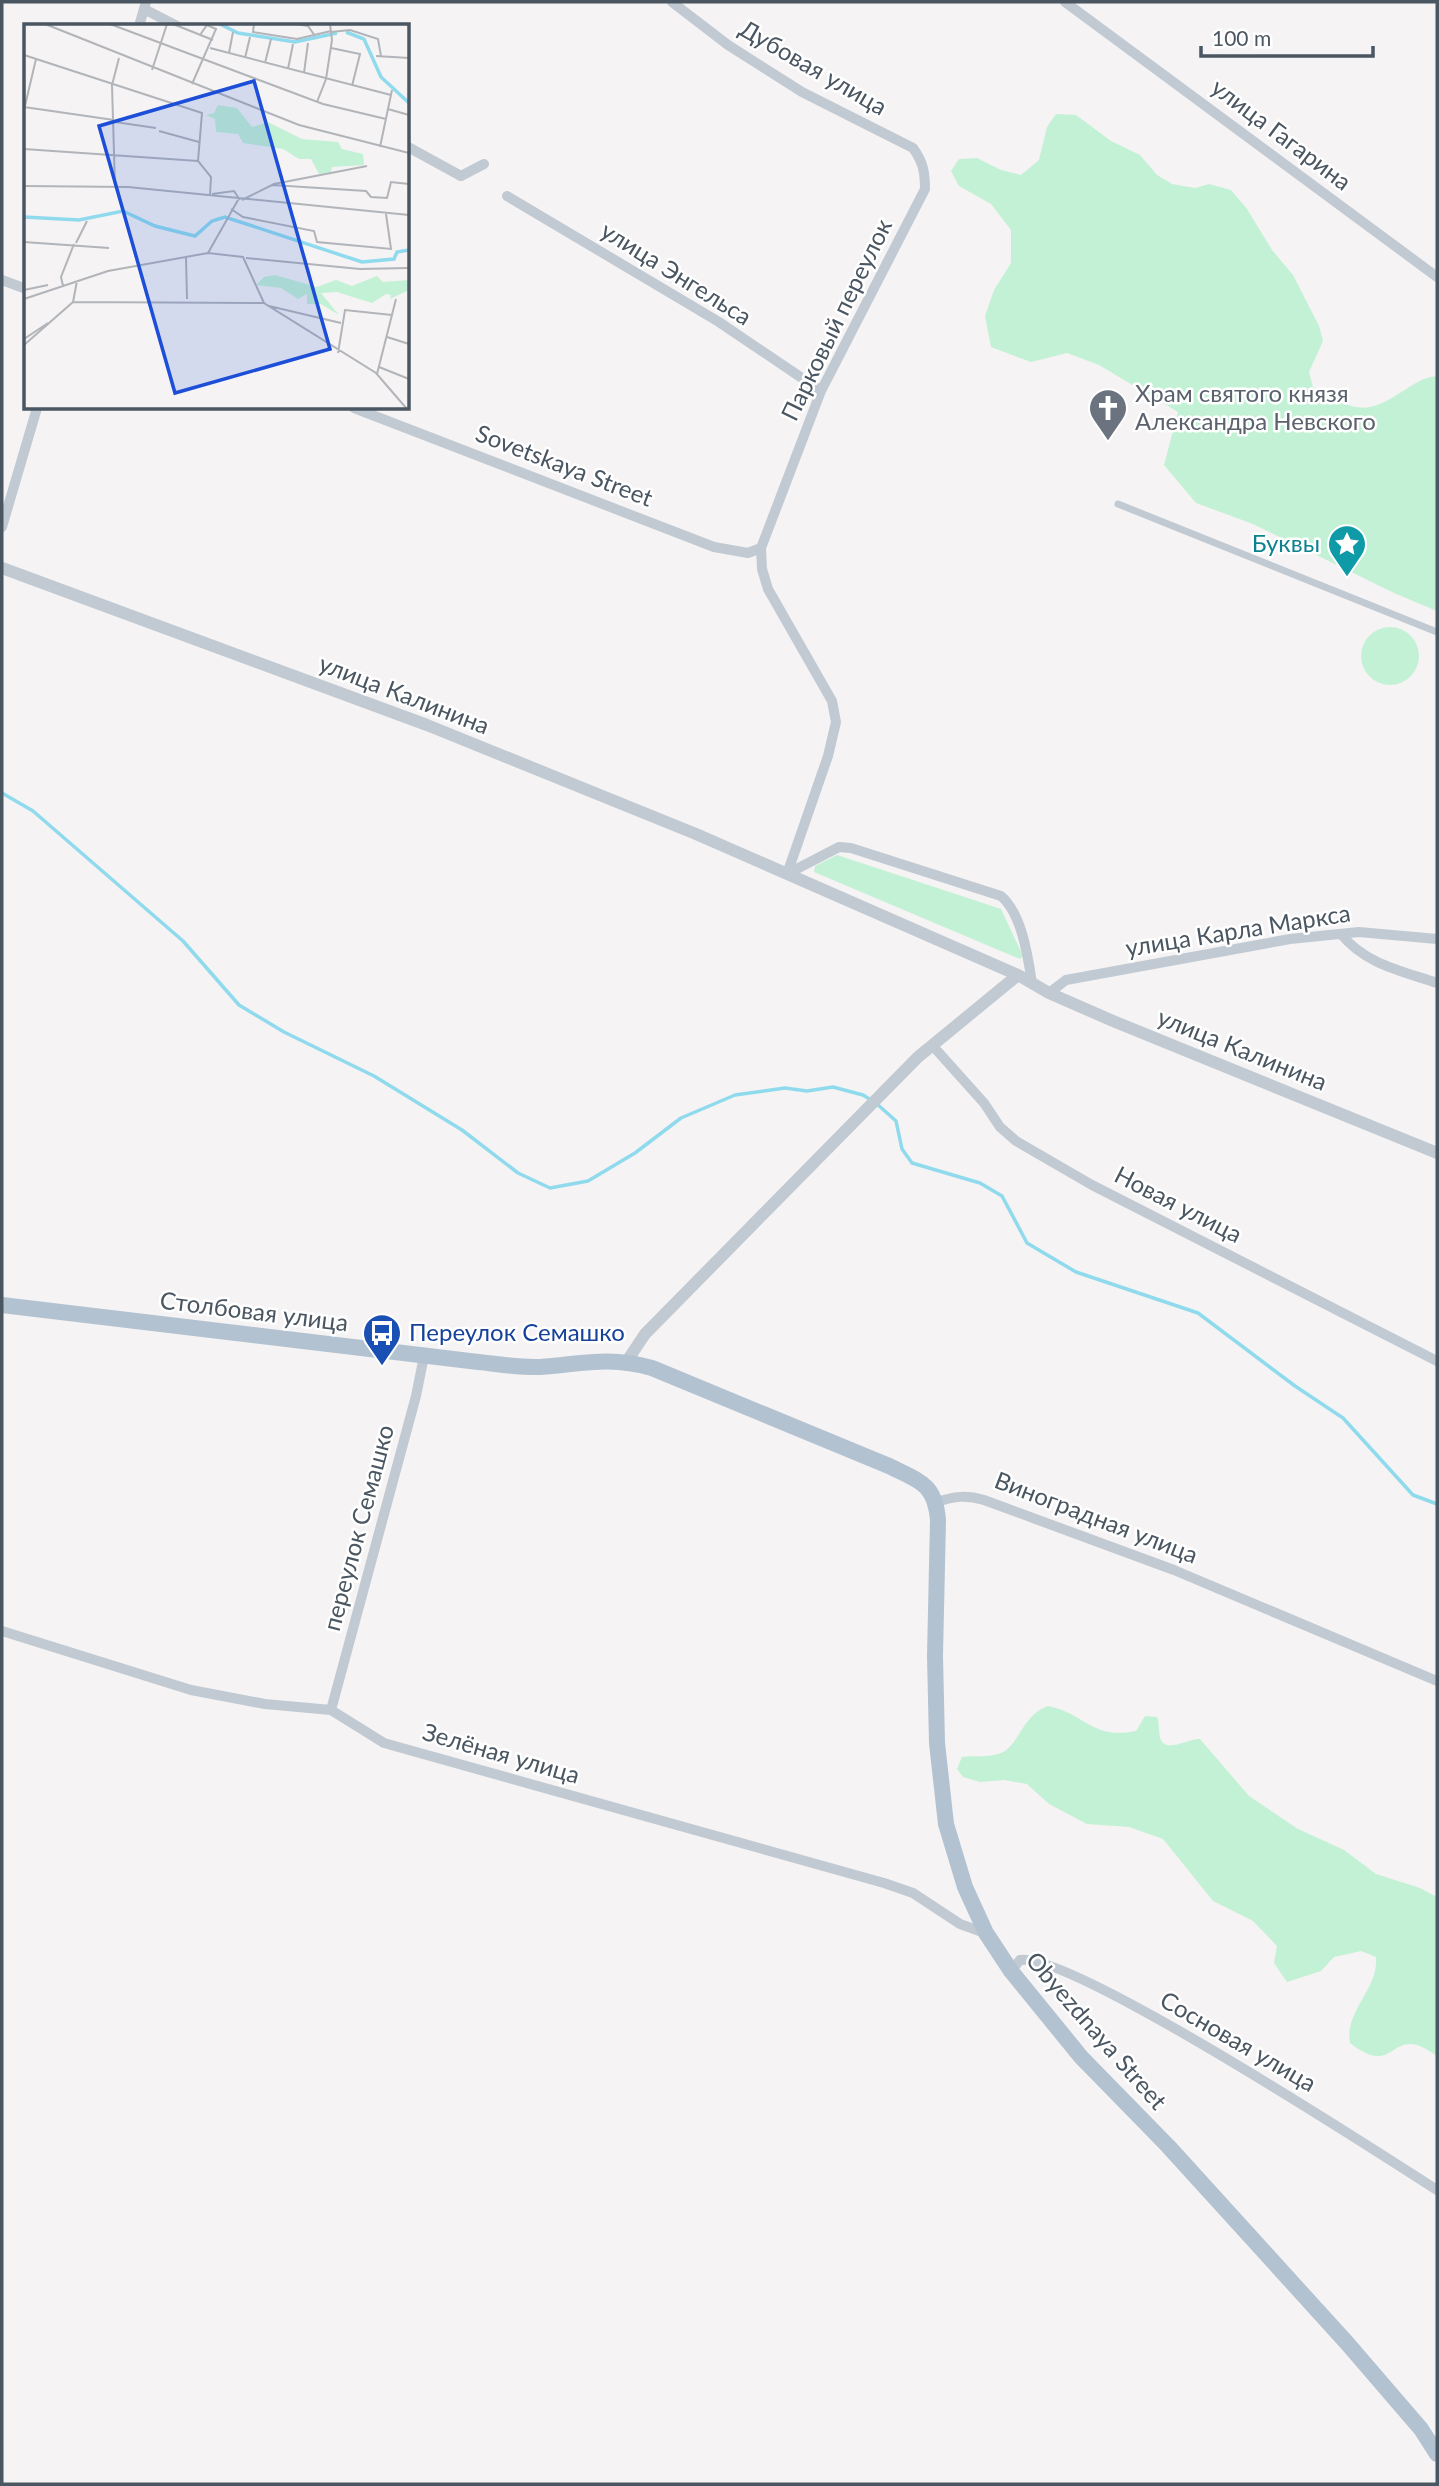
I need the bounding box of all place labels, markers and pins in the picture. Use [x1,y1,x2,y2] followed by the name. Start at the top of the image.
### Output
[1135,378,1376,435] place label: Храм святого князя Александра Невского
[1087,387,1129,442] church icon: Храм святого князя Александра Невского
[1326,523,1368,578] place icon: Буквы
[1252,528,1320,557] place label: Буквы
[361,1312,403,1367] bus stop icon: Переулок Семашко
[409,1317,625,1346] place label: Переулок Семашко

